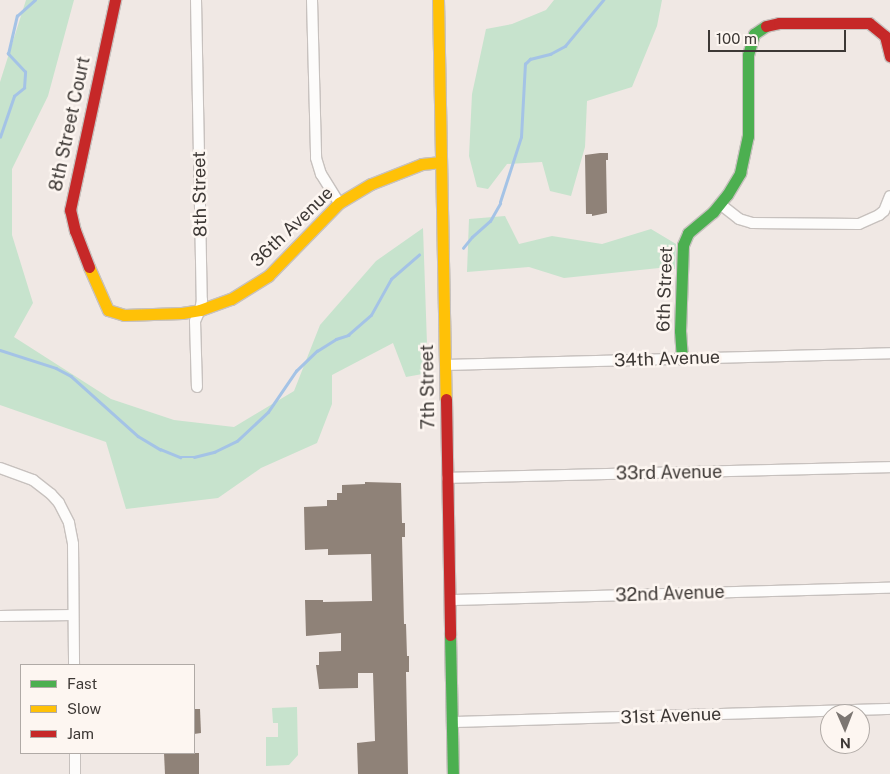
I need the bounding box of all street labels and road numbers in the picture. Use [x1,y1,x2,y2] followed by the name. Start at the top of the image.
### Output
[45,55,95,193] street label: 8th Street Court
[188,151,212,237] street label: 8th Street
[246,182,338,272] street label: 36th Avenue
[653,246,677,332] street label: 6th Street
[416,344,440,430] street label: 7th Street
[614,346,720,372] street label: 34th Avenue
[616,461,722,485] street label: 33rd Avenue
[615,581,725,607] street label: 32nd Avenue
[620,703,722,729] street label: 31st Avenue

